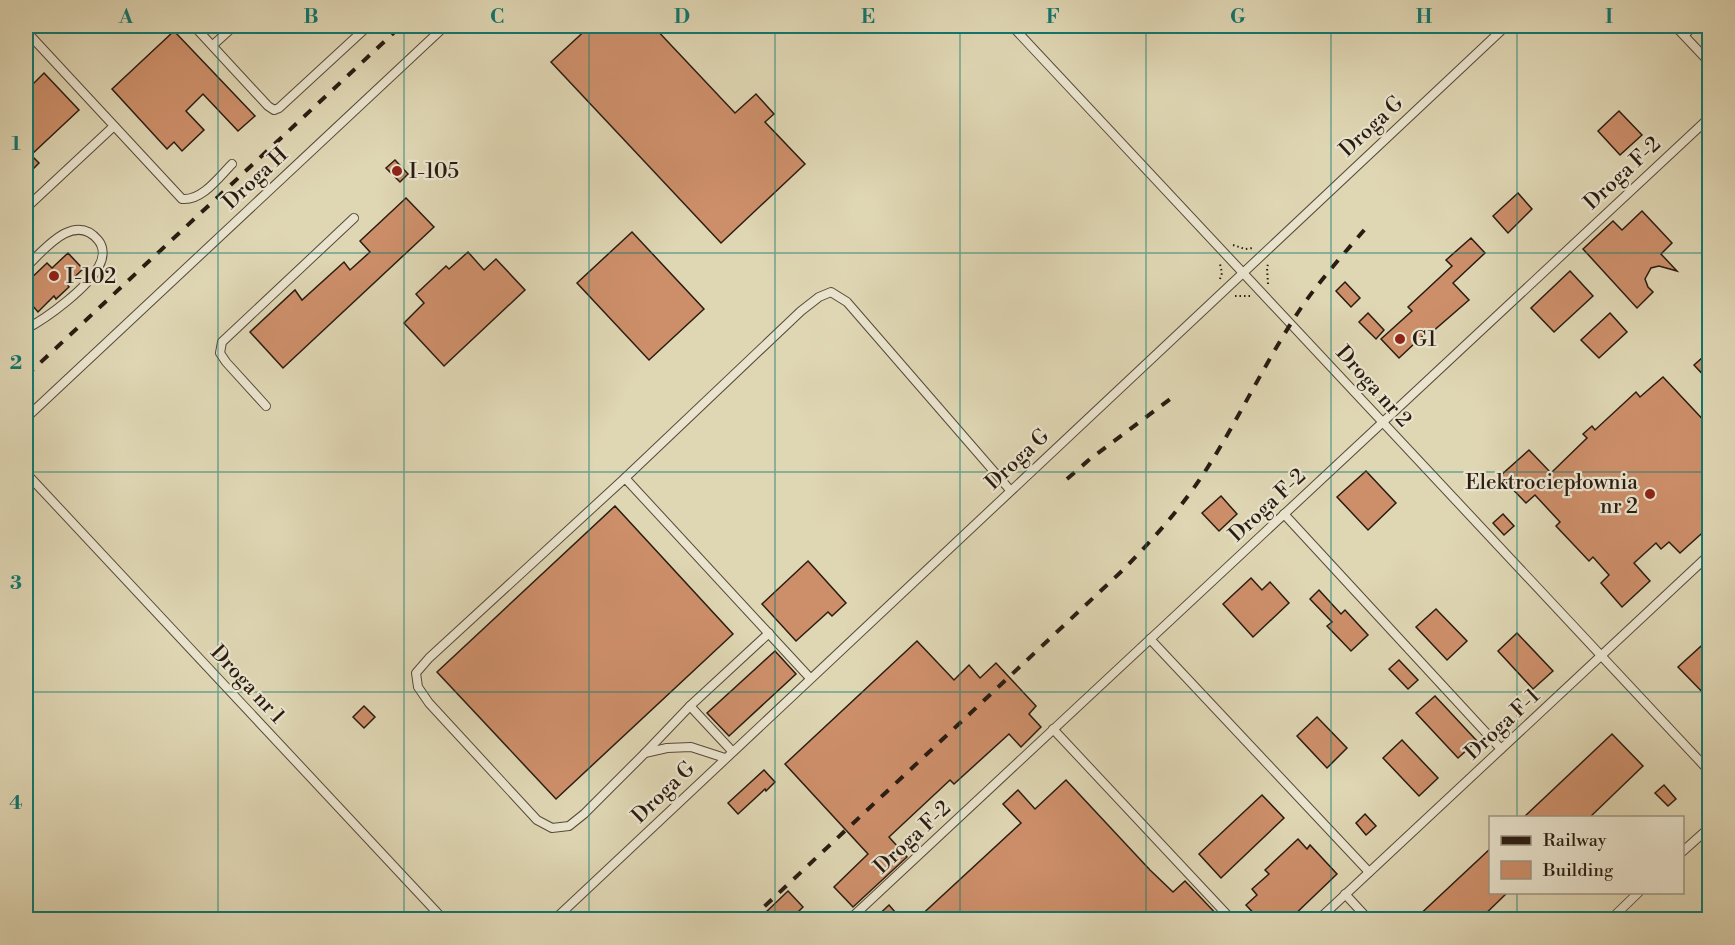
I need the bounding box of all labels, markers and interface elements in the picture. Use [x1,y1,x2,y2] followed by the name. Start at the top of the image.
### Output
[118,5,134,30] text: A
[303,5,319,30] text: B
[490,5,504,30] text: C
[674,5,690,30] text: D
[861,5,875,30] text: E
[1046,5,1060,30] text: F
[1230,5,1246,30] text: G
[1416,5,1433,30] text: H
[1605,5,1613,30] text: I
[1334,90,1410,163] street label: Droga G
[11,132,21,157] text: 1
[1579,132,1667,216] street label: Droga F-2
[218,142,294,215] street label: Droga H
[409,159,459,185] place label: I-105
[390,164,404,178] marker: I-105
[66,264,116,290] place label: I-102
[47,269,61,283] marker: I-102
[1412,327,1437,353] place label: G1
[1393,332,1407,346] marker: G1
[1330,341,1417,433] street label: Droga nr 2
[10,351,22,376] text: 2
[980,423,1056,496] street label: Droga G
[1224,464,1312,548] street label: Droga F-2
[1465,470,1638,520] place label: Elektrociepłownia nr 2
[1643,487,1657,501] marker: Elektrociepłownia nr 2
[10,571,22,596] text: 3
[204,640,290,729] street label: Droga nr 1
[1460,684,1546,766] street label: Droga F-1
[627,756,701,829] street label: Droga G
[9,791,23,816] text: 4
[869,796,957,880] street label: Droga F-2
[1489,816,1684,894] legend
[1543,829,1607,852] text: Railway
[1542,859,1614,882] text: Building

